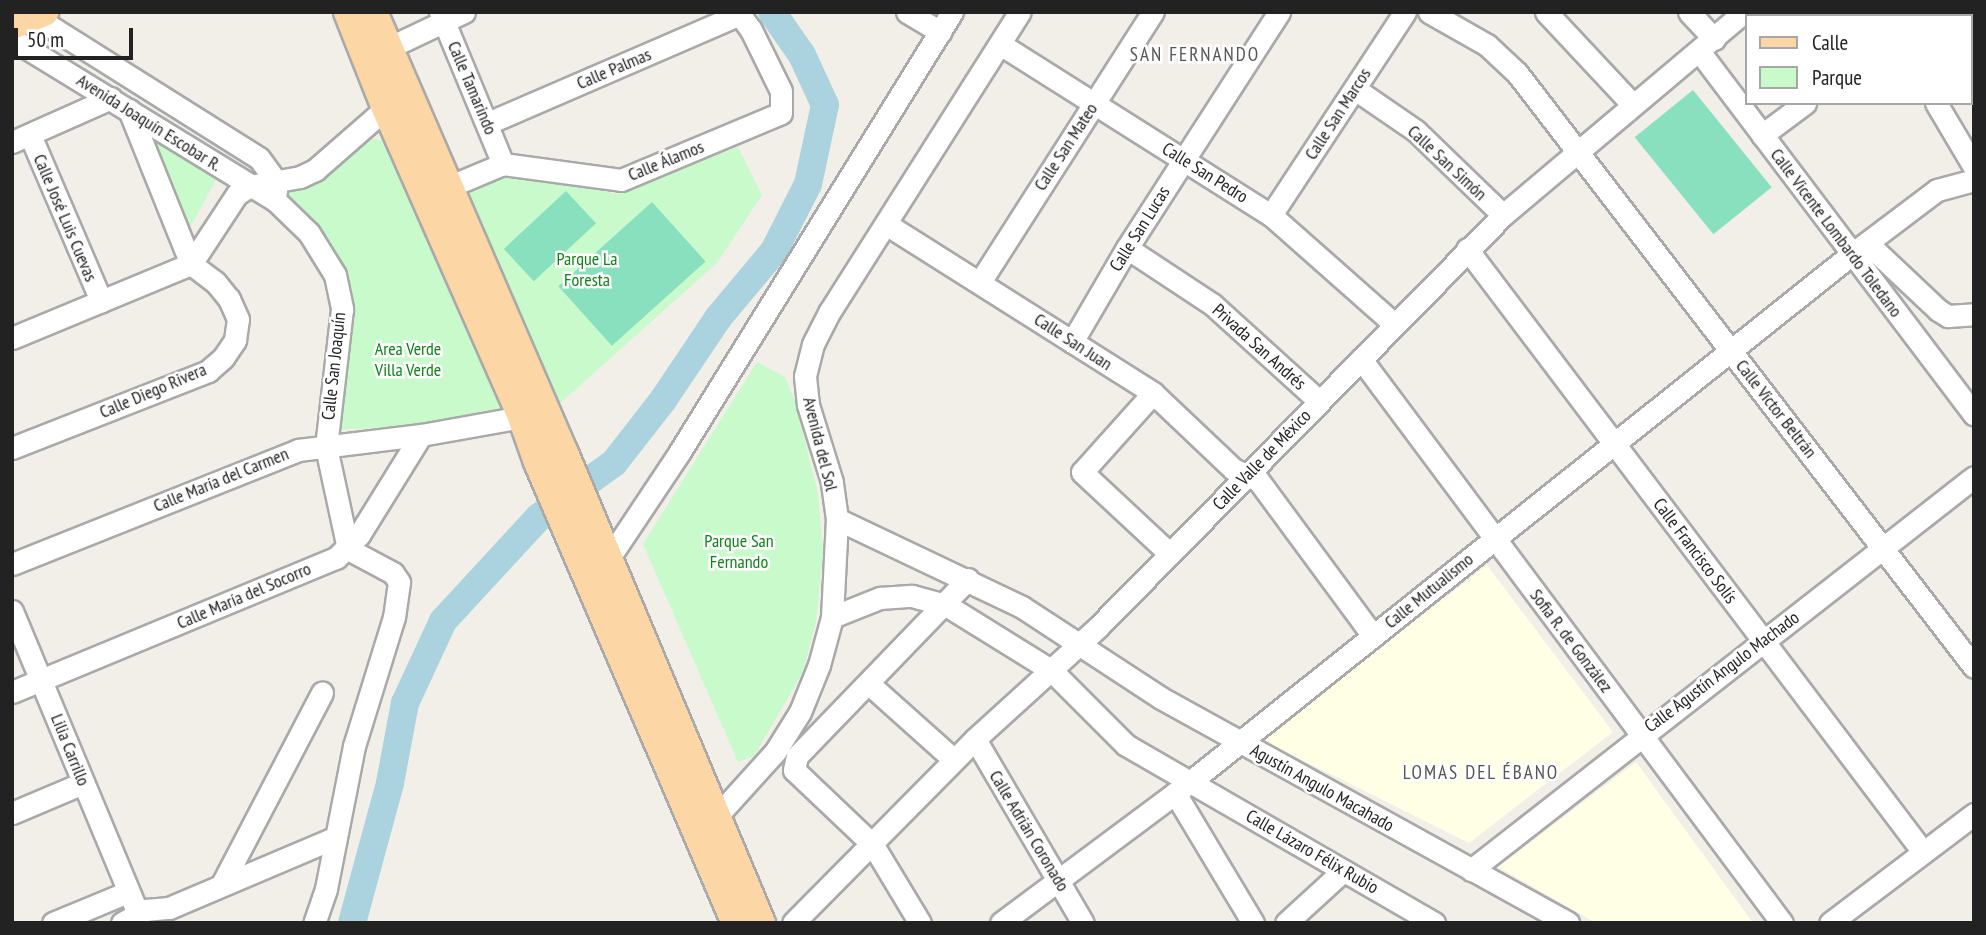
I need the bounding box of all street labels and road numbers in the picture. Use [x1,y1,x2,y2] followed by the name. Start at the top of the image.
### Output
[443,38,501,138] street label: Calle Tamarindo
[573,44,655,94] street label: Calle Palmas
[1300,64,1376,164] street label: Calle San Marcos
[73,70,225,176] street label: Avenida Joaquín Escobar R.
[1030,99,1102,195] street label: Calle San Mateo
[1403,121,1491,205] street label: Calle San Simón
[625,136,707,186] street label: Calle Álamos
[1158,138,1252,208] street label: Calle San Pedro
[1765,144,1907,322] street label: Calle Vicente Lombardo Toledano
[28,151,102,285] street label: Calle José Luis Cuevas
[1105,182,1175,276] street label: Calle San Lucas
[1208,299,1310,395] street label: Privada San Andrés
[1030,309,1116,375] street label: Calle San Juan
[318,311,350,421] street label: Calle San Joaquín
[1731,355,1821,463] street label: Calle Víctor Beltrán
[96,359,210,423] street label: Calle Diego Rivera
[798,395,842,493] street label: Avenida del Sol
[1208,405,1316,515] street label: Calle Valle de México
[150,443,292,517] street label: Calle María del Carmen
[1648,494,1742,608] street label: Calle Francisco Solís
[1380,549,1478,633] street label: Calle Mutualismo
[174,558,314,634] street label: Calle María del Socorro
[1525,584,1617,698] street label: Sofia R. de González
[1640,607,1804,737] street label: Calle Agustín Angulo Machado
[46,711,94,789] street label: Lilia Carrillo
[1246,739,1398,837] street label: Agustín Angulo Macahado
[984,766,1074,896] street label: Calle Adrián Coronado
[1242,805,1382,899] street label: Calle Lázaro Félix Rubio

